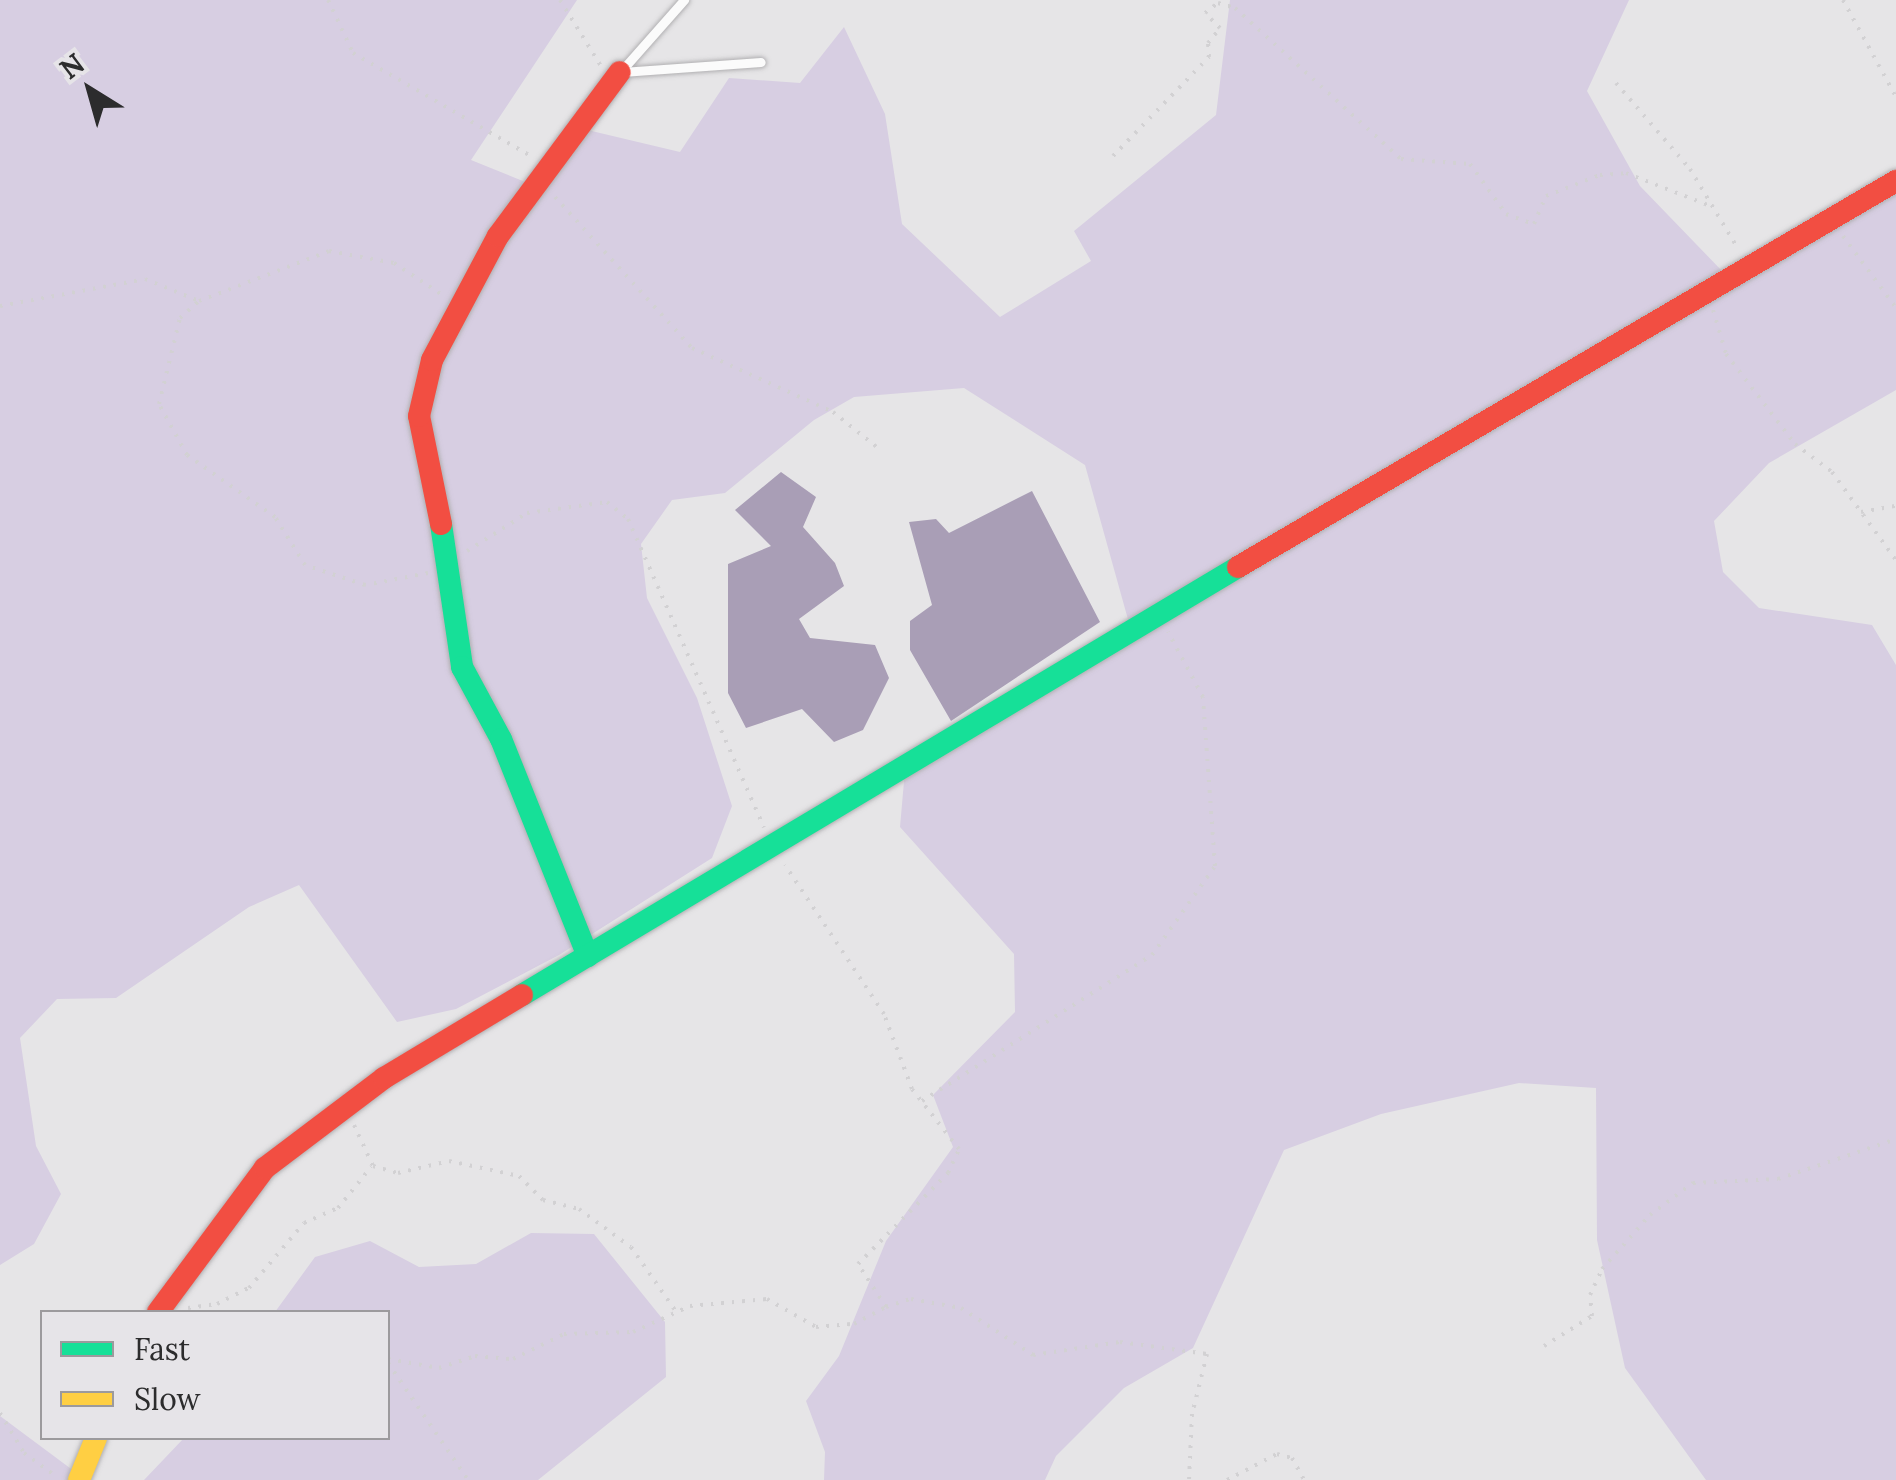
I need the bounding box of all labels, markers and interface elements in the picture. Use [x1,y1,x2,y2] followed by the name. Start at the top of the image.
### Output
[40,40,140,140] north arrow
[52,45,91,87] text: N
[40,1310,390,1440] legend
[134,1330,190,1368] text: Fast
[134,1380,200,1418] text: Slow

